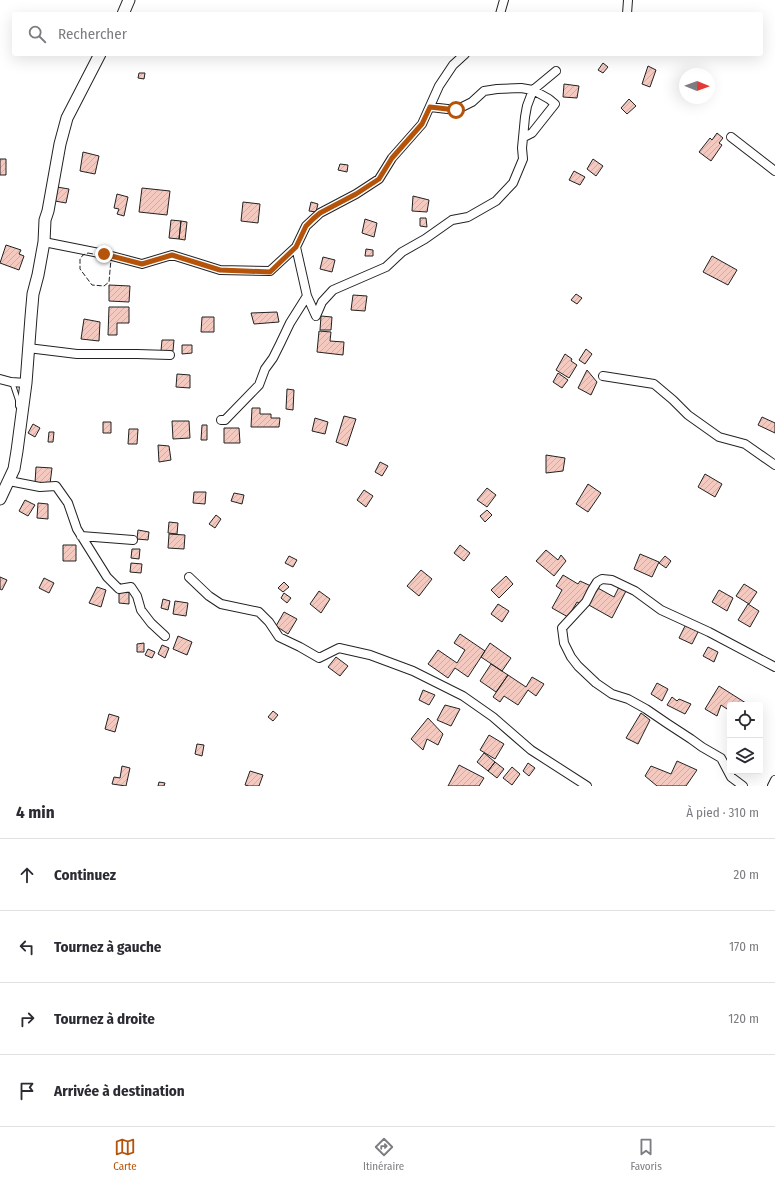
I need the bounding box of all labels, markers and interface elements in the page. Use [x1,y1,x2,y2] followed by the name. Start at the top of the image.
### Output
[12,12,763,56] search box
[26,23,48,45] icon: search
[58,25,127,43] text: Rechercher
[679,68,715,104] north arrow
[447,101,465,119] route start
[95,245,113,263] route end
[727,702,763,774] map controls
[727,702,763,738] button: locate
[727,738,763,774] button: layers
[16,802,55,823] text: 4 min
[686,805,759,820] text: À pied · 310 m
[16,864,38,886] icon: ahead
[54,866,116,884] text: Continuez
[733,867,759,882] text: 20 m
[16,936,38,958] icon: left
[54,938,161,956] text: Tournez à gauche
[729,939,759,954] text: 170 m
[16,1008,38,1030] icon: right
[54,1010,155,1028] text: Tournez à droite
[728,1011,759,1026] text: 120 m
[16,1080,38,1102] icon: arrive
[54,1082,185,1100] text: Arrivée à destination
[113,1136,137,1173] tab: Carte
[363,1136,404,1173] tab: Itinéraire
[631,1136,662,1173] tab: Favoris

